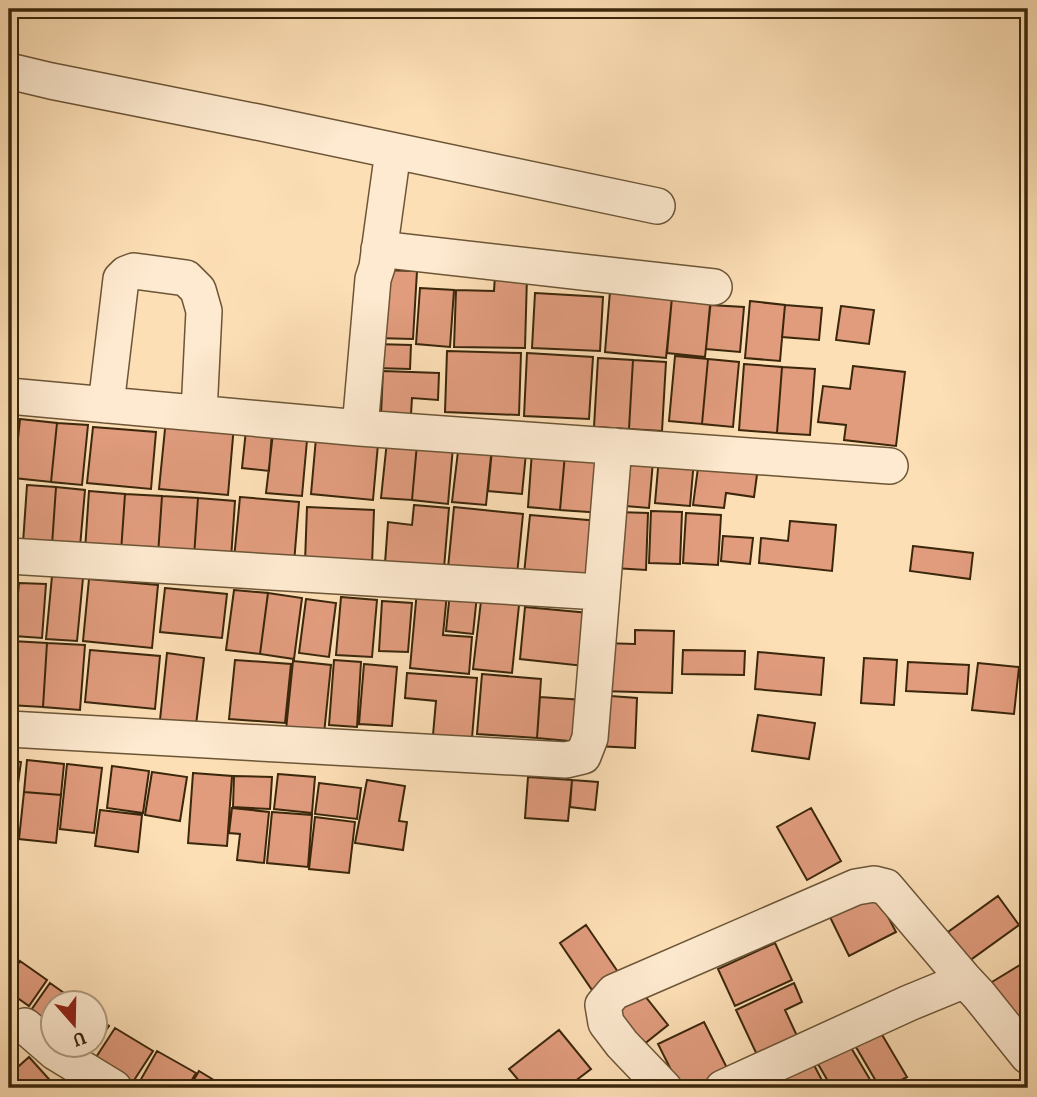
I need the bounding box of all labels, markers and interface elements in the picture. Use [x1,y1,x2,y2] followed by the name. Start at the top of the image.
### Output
[38,988,108,1058] north arrow
[69,1025,90,1054] text: U

